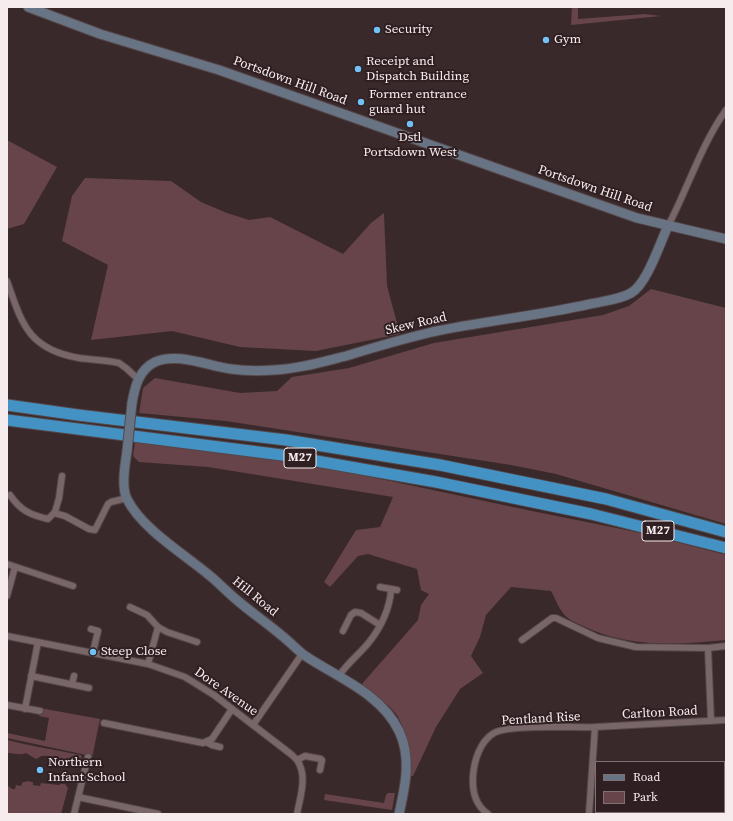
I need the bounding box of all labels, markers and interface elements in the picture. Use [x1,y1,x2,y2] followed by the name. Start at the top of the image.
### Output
[385,22,432,38] place label: Security
[372,25,382,35] marker: Security
[554,32,581,48] place label: Gym
[541,35,551,45] marker: Gym
[231,53,349,109] street label: Portsdown Hill Road
[366,54,469,85] place label: Receipt and Dispatch Building
[353,64,363,74] marker: Receipt and Dispatch Building
[369,87,467,118] place label: Former entrance guard hut
[356,97,366,107] marker: Former entrance guard hut
[405,119,415,129] marker: Dstl Portsdown West
[363,130,457,161] place label: Dstl Portsdown West
[536,162,654,216] street label: Portsdown Hill Road
[384,309,448,339] street label: Skew Road
[284,448,316,468] road number: M27
[642,521,674,541] road number: M27
[229,574,281,620] street label: Hill Road
[101,644,167,660] place label: Steep Close
[88,647,98,657] marker: Steep Close
[191,664,261,720] street label: Dore Avenue
[622,703,698,723] street label: Carlton Road
[501,709,581,729] street label: Pentland Rise
[48,755,126,786] place label: Northern Infant School
[595,761,725,813] legend
[35,765,45,775] marker: Northern Infant School
[633,769,660,785] text: Road
[633,789,658,805] text: Park

